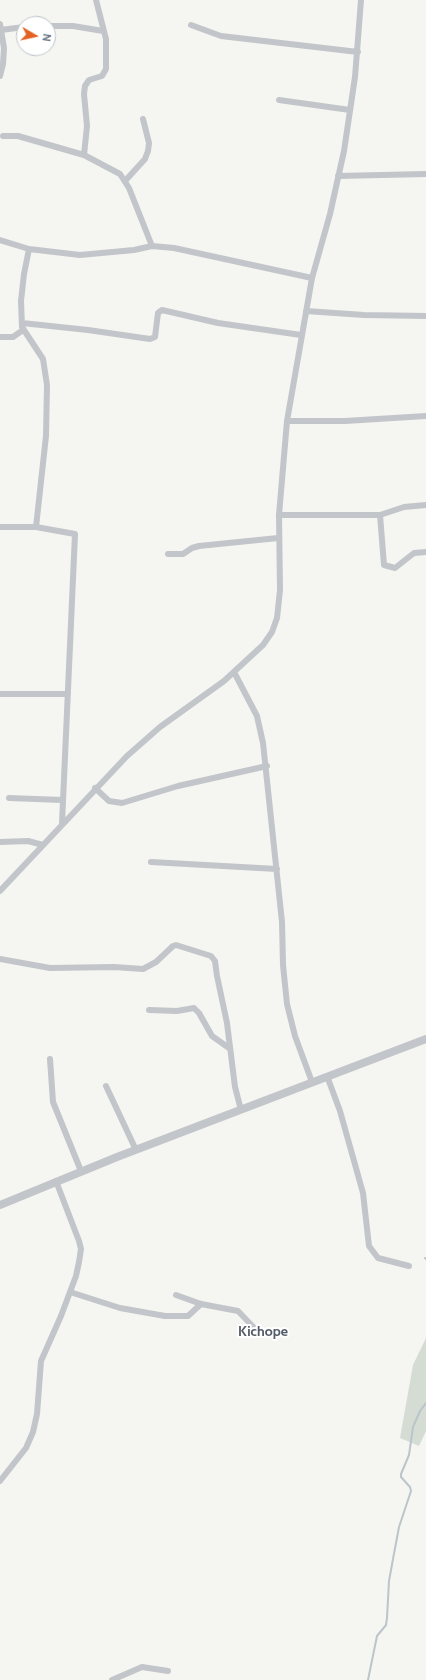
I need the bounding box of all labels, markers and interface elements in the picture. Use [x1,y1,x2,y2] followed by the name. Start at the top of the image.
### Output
[16,16,56,56] north arrow
[39,33,54,43] text: N
[238,1324,288,1340] district label: Kichope

